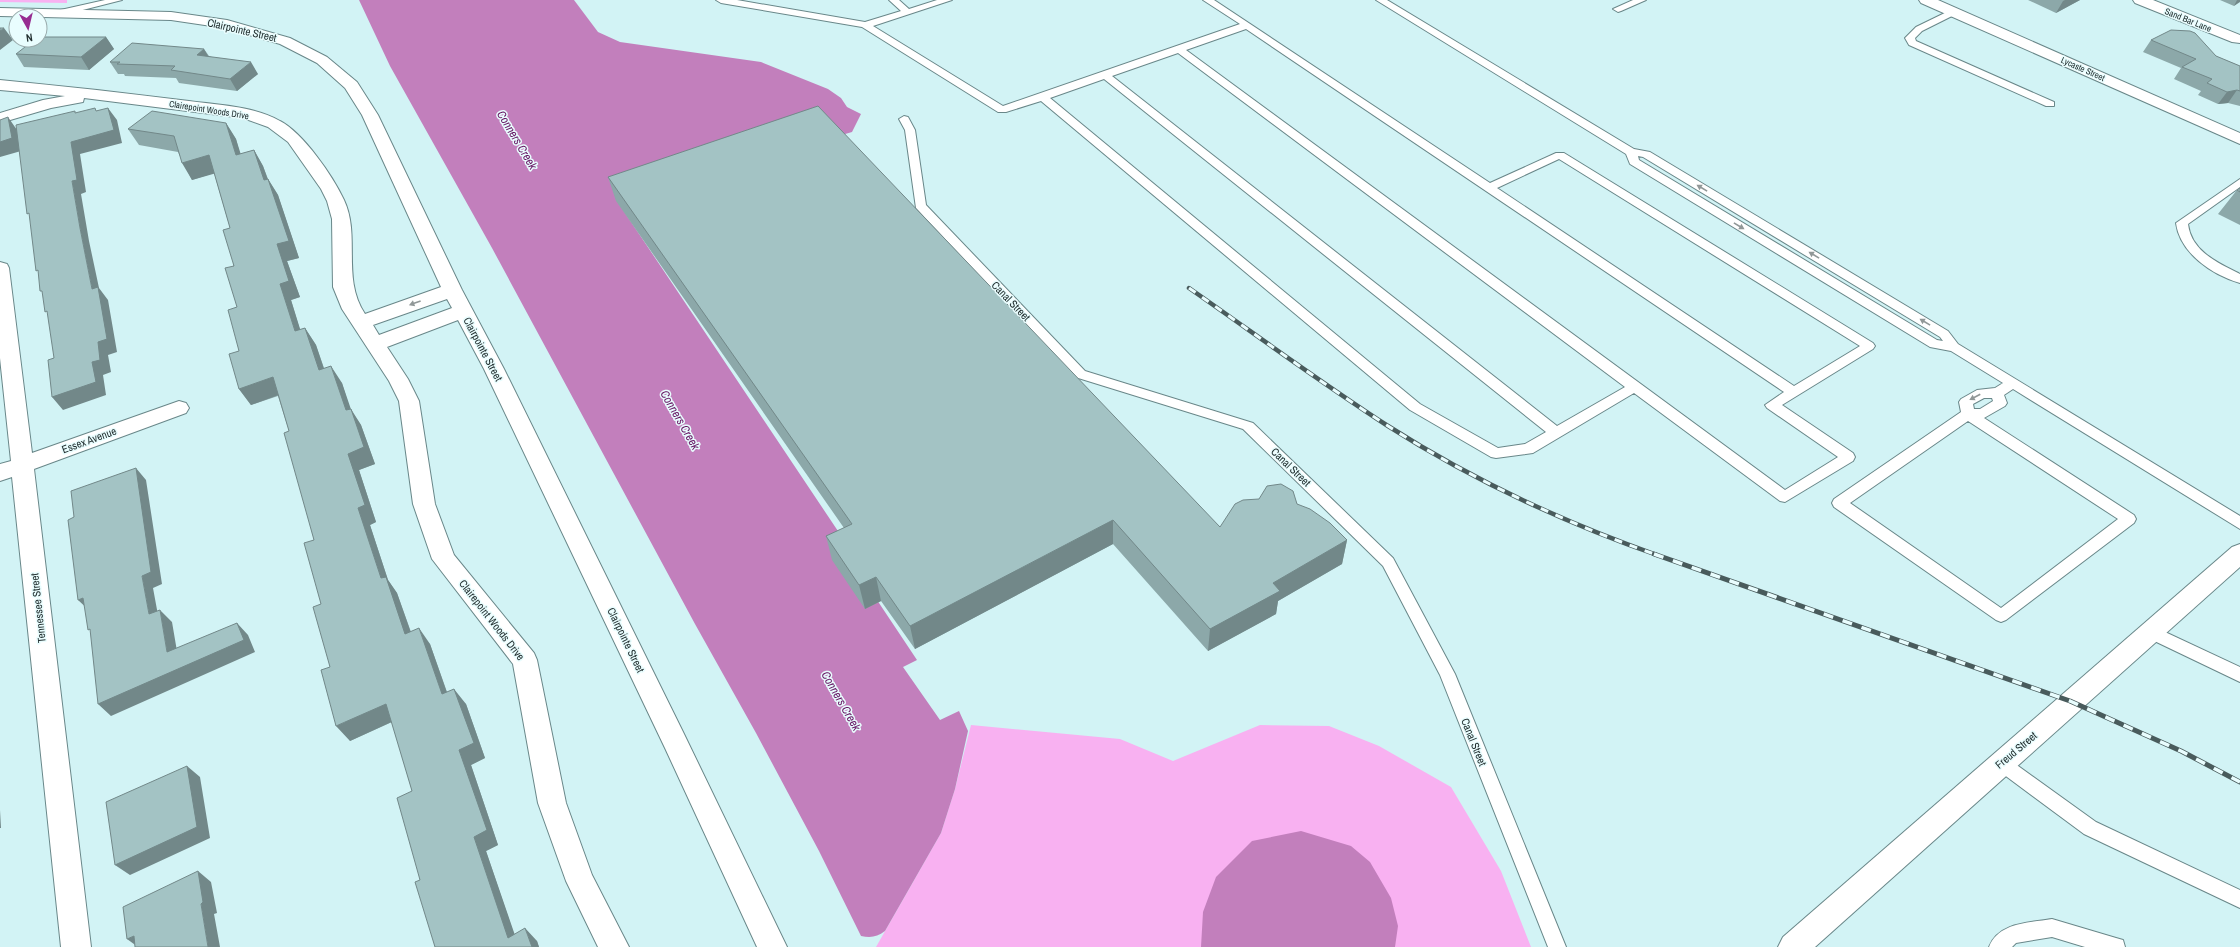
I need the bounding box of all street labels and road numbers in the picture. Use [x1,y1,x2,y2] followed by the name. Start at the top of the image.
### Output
[2163,5,2213,35] street label: Sand Bar Lane
[206,15,278,45] street label: Clairpointe Street
[2059,54,2107,84] street label: Lycaste Street
[168,98,250,122] street label: Clairepoint Woods Drive
[989,278,1034,324] street label: Canal Street
[460,315,506,384] street label: Clairpointe Street
[60,424,118,456] street label: Essex Avenue
[1268,445,1314,490] street label: Canal Street
[27,572,49,644] street label: Tennessee Street
[456,577,528,663] street label: Clairepoint Woods Drive
[604,605,648,675] street label: Clairpointe Street
[1458,716,1490,768] street label: Canal Street
[1992,728,2040,771] street label: Freud Street

